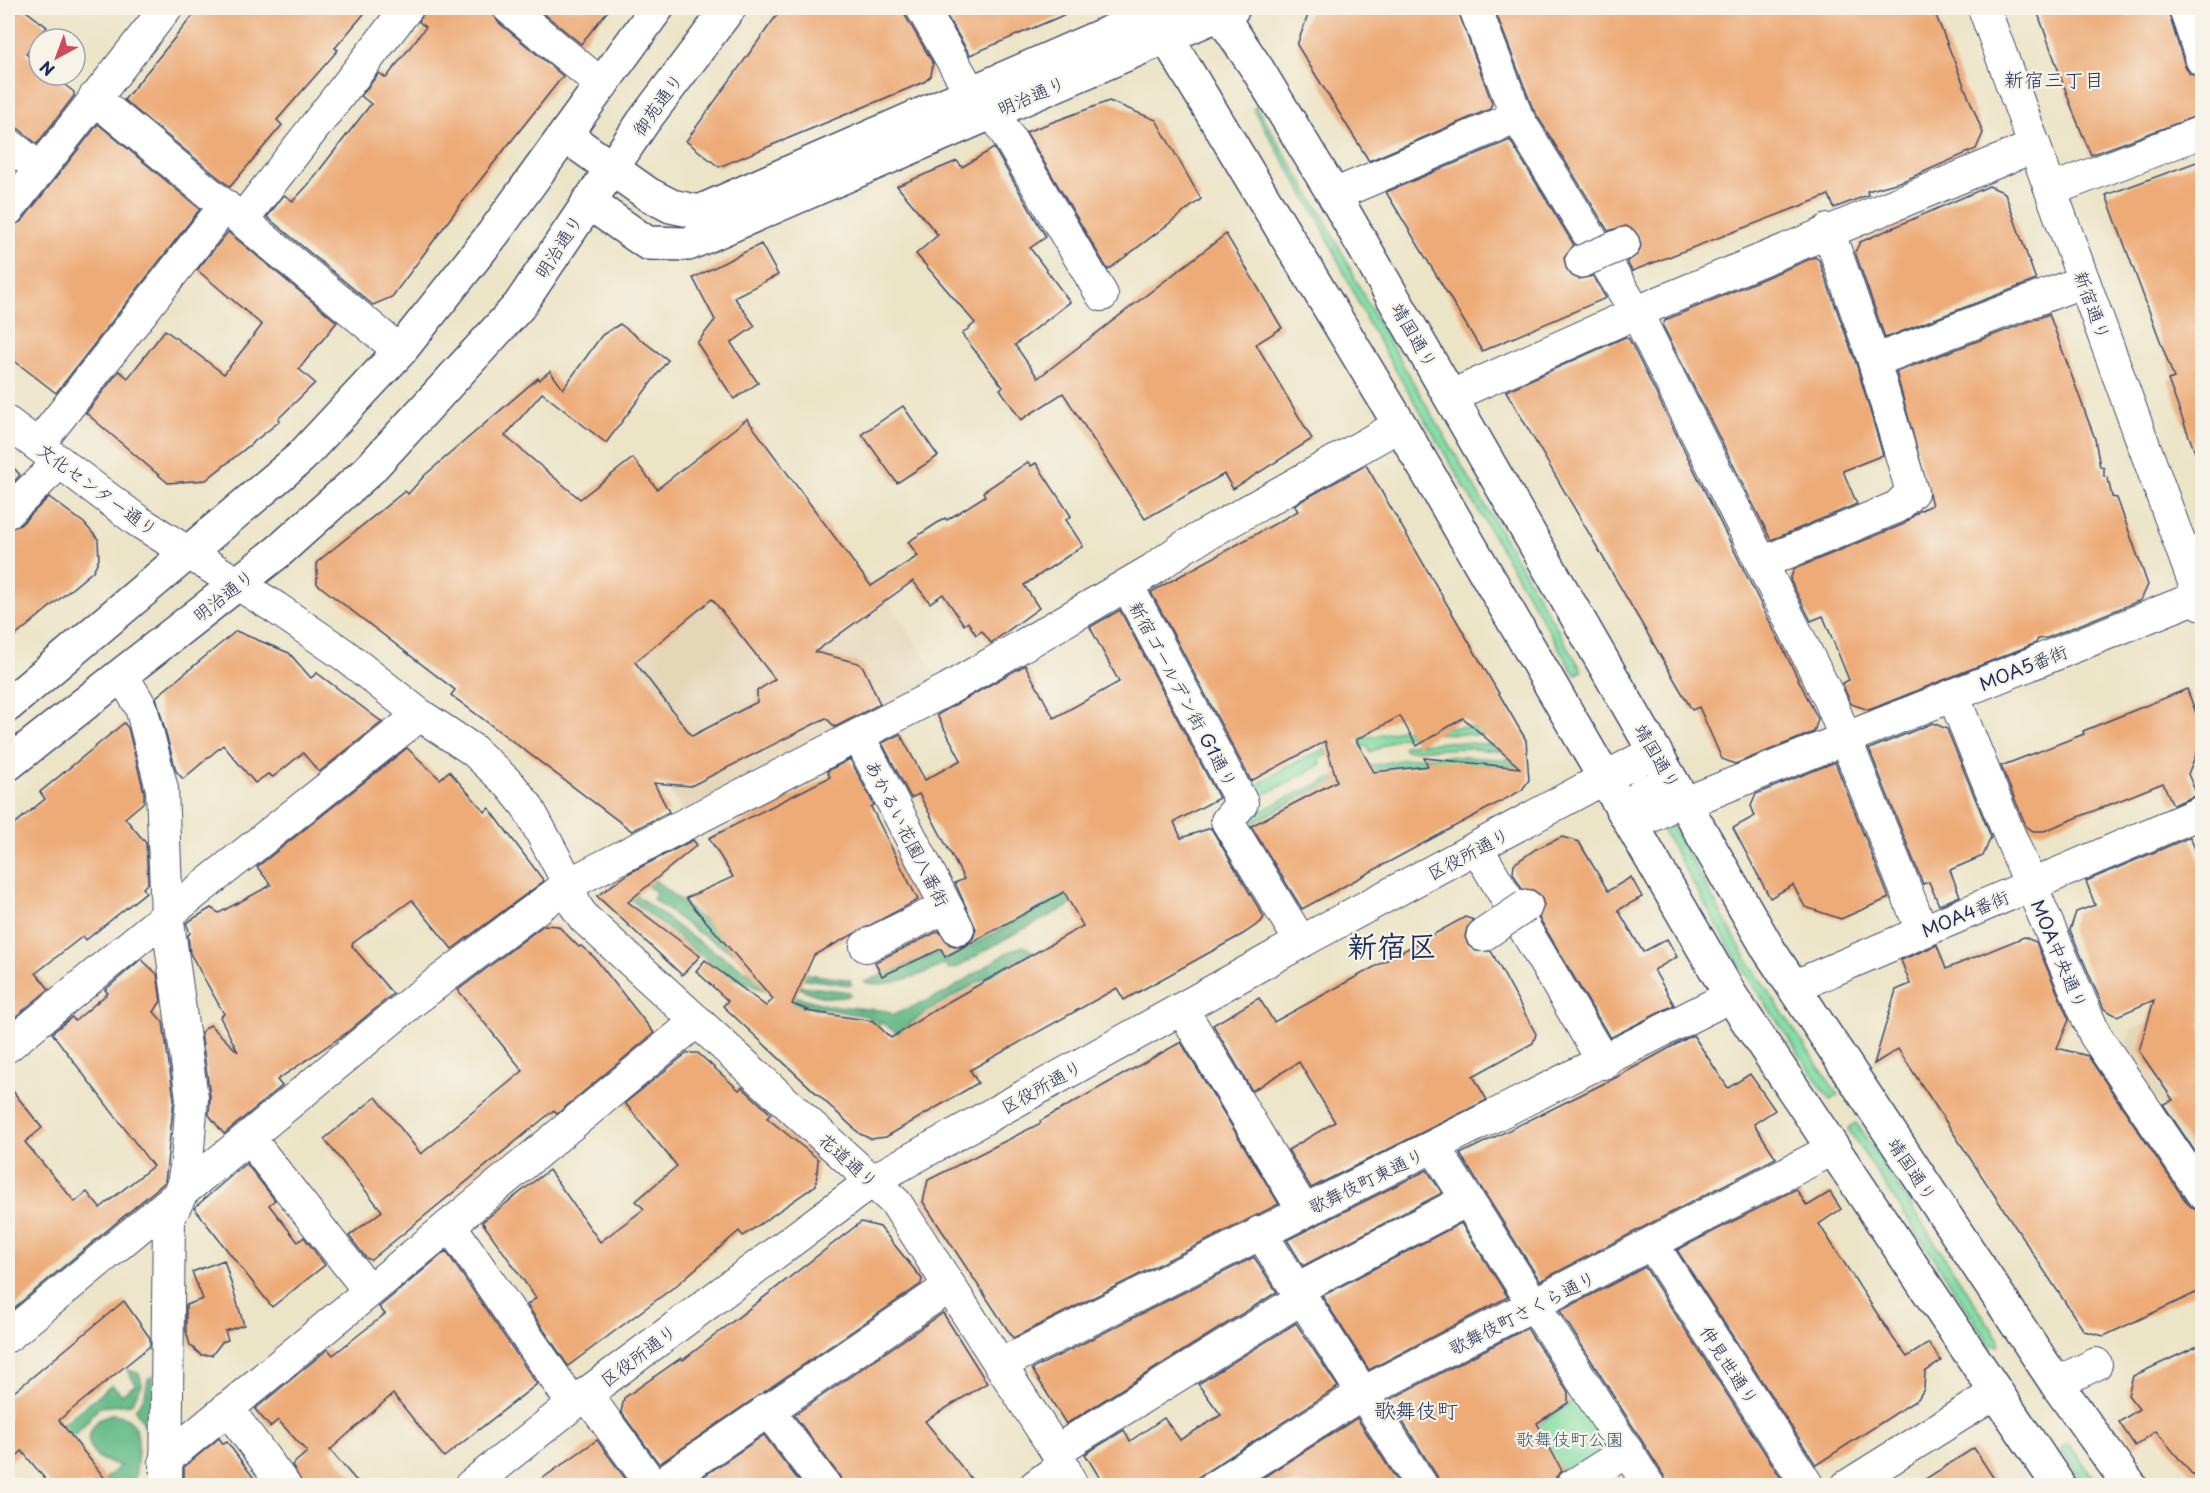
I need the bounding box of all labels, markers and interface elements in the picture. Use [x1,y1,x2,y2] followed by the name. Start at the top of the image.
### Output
[27,27,87,87] north arrow
[34,56,59,82] text: N
[2004,64,2104,94] district label: 新宿三丁目
[625,67,689,141] street label: 御苑通り
[993,69,1069,121] street label: 明治通り
[527,208,589,284] street label: 明治通り
[2068,267,2118,343] street label: 新宿通り
[1385,297,1445,373] street label: 靖国通り
[32,436,164,542] street label: 文化センター通り
[186,562,260,628] street label: 明治通り
[1123,596,1245,792] street label: 新宿ゴールデン街 G1通り
[1975,637,2071,697] street label: MOA5番街
[1628,718,1688,794] street label: 靖国通り
[859,755,957,911] street label: あかるい花園八番街
[1422,820,1514,886] street label: 区役所通り
[1917,882,2013,944] street label: MOA4番街
[2025,895,2095,1013] street label: MOA中央通り
[1347,922,1437,967] district label: 新宿区
[995,1052,1087,1120] street label: 区役所通り
[813,1126,885,1194] street label: 花道通り
[1882,1132,1944,1206] street label: 靖国通り
[1303,1140,1429,1220] street label: 歌舞伎町東通り
[1444,1263,1600,1361] street label: 歌舞伎町さくら通り
[594,1317,682,1393] street label: 区役所通り
[1694,1320,1766,1410] street label: 仲見世通り
[1374,1393,1458,1425] district label: 歌舞伎町
[1516,1425,1624,1452] park label: 歌舞伎町公園

